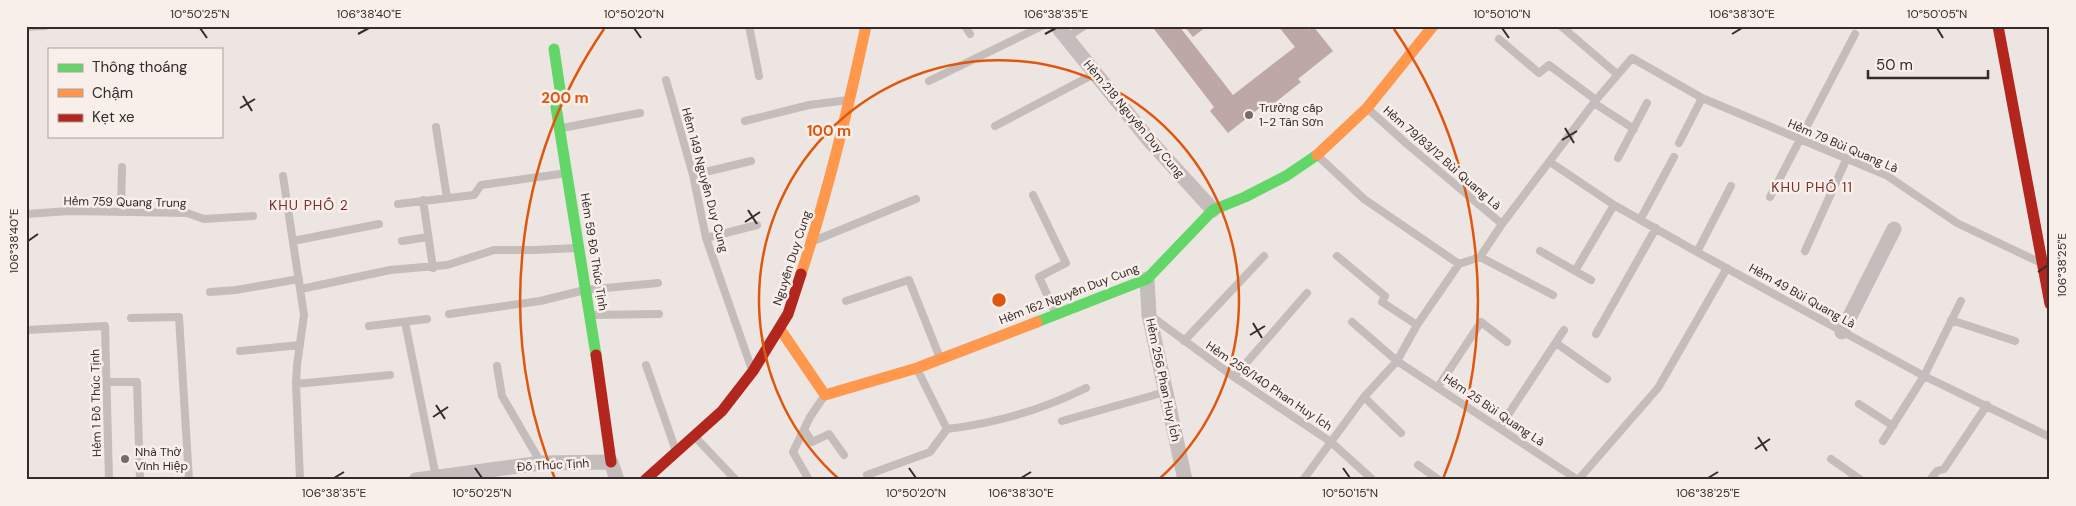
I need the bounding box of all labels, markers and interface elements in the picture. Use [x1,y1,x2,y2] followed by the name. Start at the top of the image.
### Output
[170,6,230,22] text: 10°50'25"N
[336,6,402,22] text: 106°38'40"E
[604,6,664,22] text: 10°50'20"N
[1024,6,1088,22] text: 106°38'35"E
[1473,6,1531,22] text: 10°50'10"N
[1709,6,1775,22] text: 106°38'30"E
[1907,6,1967,22] text: 10°50'05"N
[48,48,222,138] legend
[1868,48,1988,80] scale bar
[1876,55,1913,75] text: 50 m
[92,57,187,77] text: Thông thoáng
[1080,57,1188,181] street label: Hẻm 218 Nguyễn Duy Cung
[92,83,133,103] text: Chậm
[541,88,589,108] text: 200 m
[1259,100,1324,130] place label: Trường cấp 1-2 Tân Sơn
[1380,102,1504,214] street label: Hẻm 79/83/12 Bùi Quang Là
[678,106,732,255] street label: Hẻm 149 Nguyễn Duy Cung
[92,107,135,127] text: Kẹt xe
[1243,109,1255,121] marker: Trường cấp 1-2 Tân Sơn
[1786,116,1900,176] street label: Hẻm 79 Bùi Quang Là
[807,121,851,141] text: 100 m
[1771,178,1853,196] district label: KHU PHỐ 11
[577,192,611,312] street label: Hẻm 59 Đỗ Thúc Tịnh
[63,193,187,211] street label: Hẻm 759 Quang Trung
[269,196,349,214] district label: KHU PHỐ 2
[6,208,22,274] text: 106°38'40"E
[769,208,815,308] street label: Nguyễn Duy Cung
[2054,233,2070,297] text: 106°38'25"E
[997,260,1142,328] street label: Hẻm 162 Nguyễn Duy Cung
[1746,260,1858,332] street label: Hẻm 49 Bùi Quang Là
[990,291,1008,309] centre of rings
[1142,317,1184,443] street label: Hẻm 256 Phan Huy Ích
[1203,338,1335,434] street label: Hẻm 256/140 Phan Huy Ích
[87,349,105,457] street label: Hẻm 1 Đỗ Thúc Tịnh
[1440,370,1548,450] street label: Hẻm 25 Bùi Quang Là
[135,444,188,474] place label: Nhà Thờ Vĩnh Hiệp
[119,453,131,465] marker: Nhà Thờ Vĩnh Hiệp
[516,455,590,475] street label: Đỗ Thúc Tịnh
[302,485,366,501] text: 106°38'35"E
[452,485,512,501] text: 10°50'25"N
[886,485,946,501] text: 10°50'20"N
[988,485,1054,501] text: 106°38'30"E
[1322,485,1378,501] text: 10°50'15"N
[1676,485,1740,501] text: 106°38'25"E

